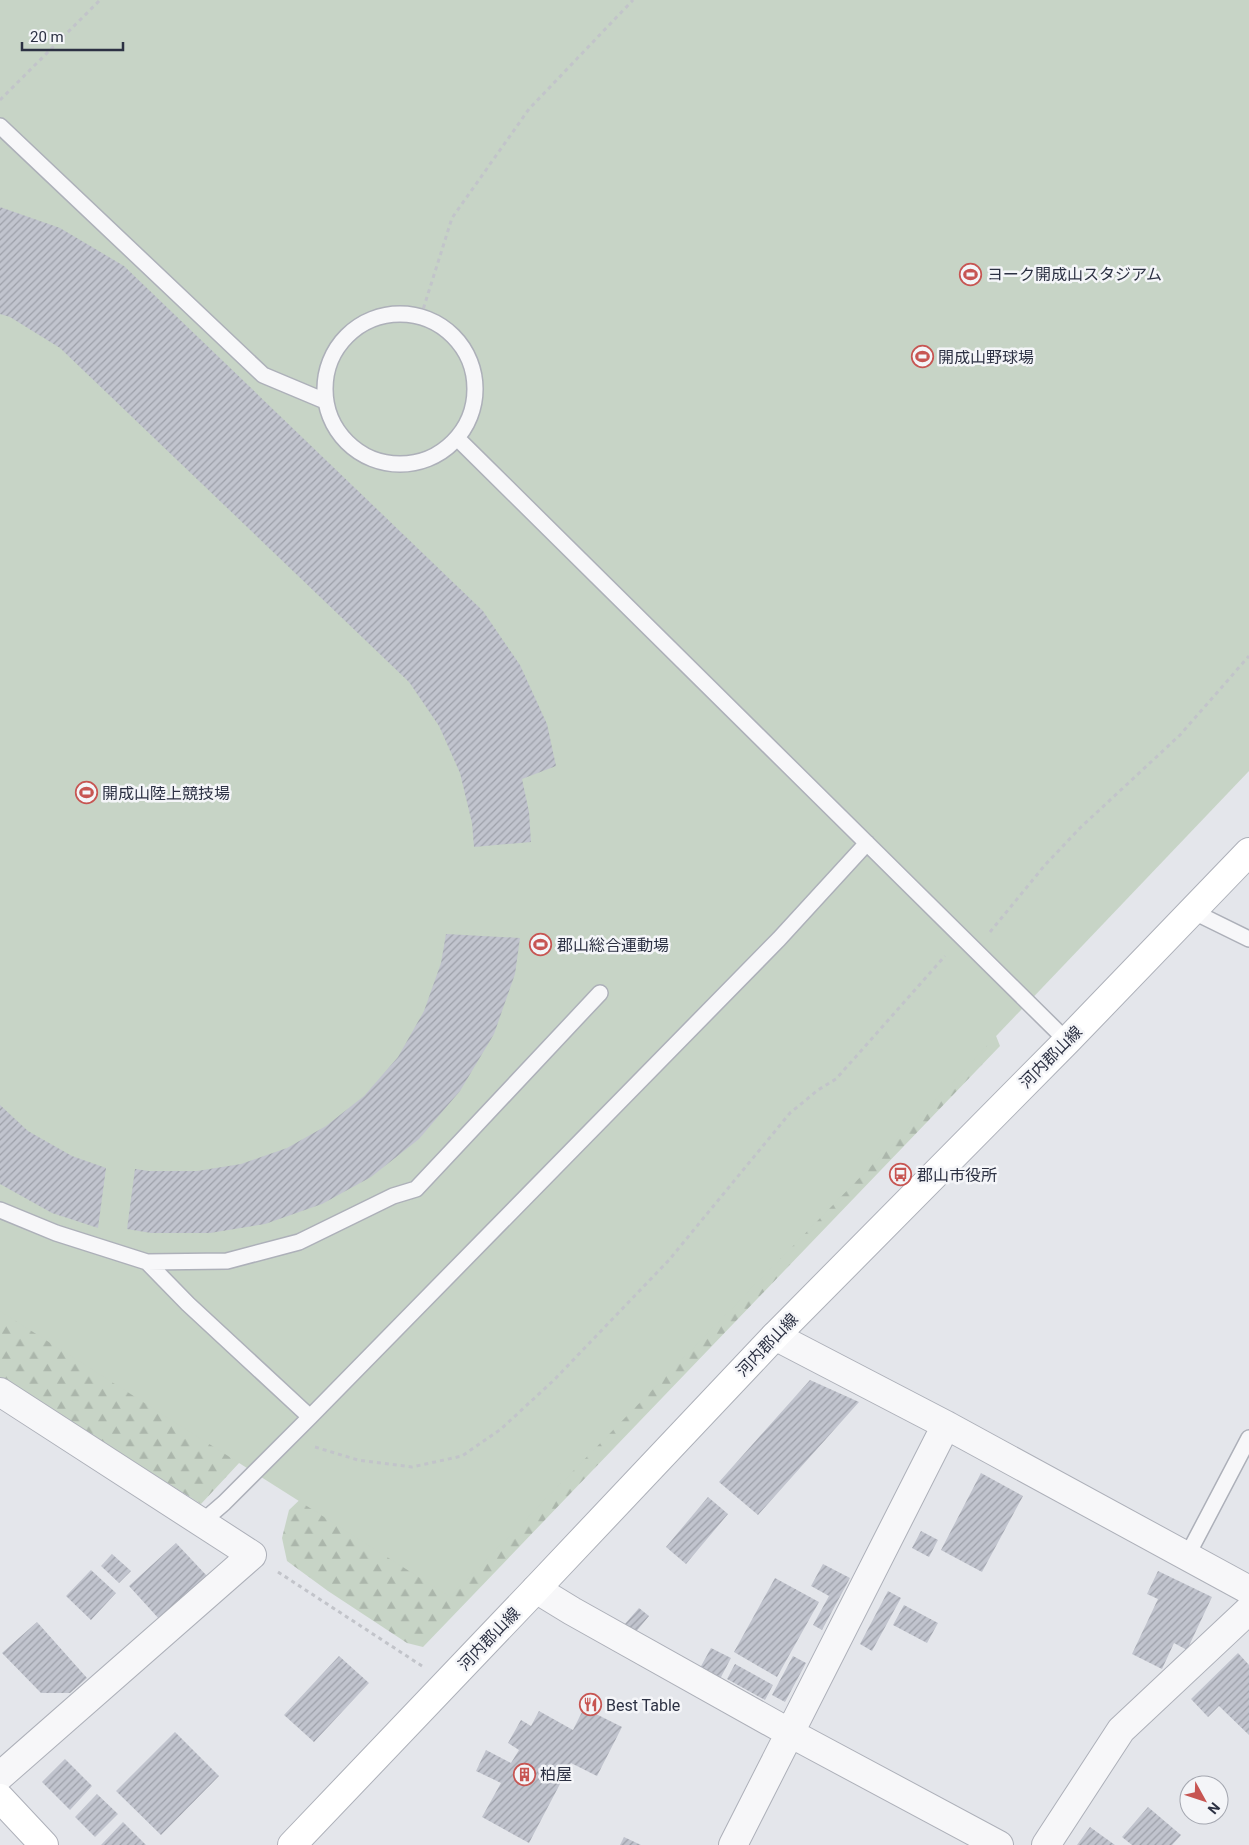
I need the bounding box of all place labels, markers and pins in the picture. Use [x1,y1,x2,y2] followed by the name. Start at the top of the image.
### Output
[959,262,983,286] sports icon: ヨーク開成山スタジアム
[987,265,1162,284] place label: ヨーク開成山スタジアム
[910,345,934,369] sports icon: 開成山野球場
[938,348,1034,367] place label: 開成山野球場
[74,781,98,805] sports icon: 開成山陸上競技場
[102,784,230,803] place label: 開成山陸上競技場
[529,933,553,957] sports icon: 郡山総合運動場
[557,936,669,955] place label: 郡山総合運動場
[889,1163,913,1187] bus stop icon: 郡山市役所
[917,1166,997,1185] place label: 郡山市役所
[578,1693,602,1717] restaurant icon: Best Table
[606,1696,680,1715] place label: Best Table
[512,1762,536,1786] building icon: 柏屋
[540,1765,572,1784] place label: 柏屋

